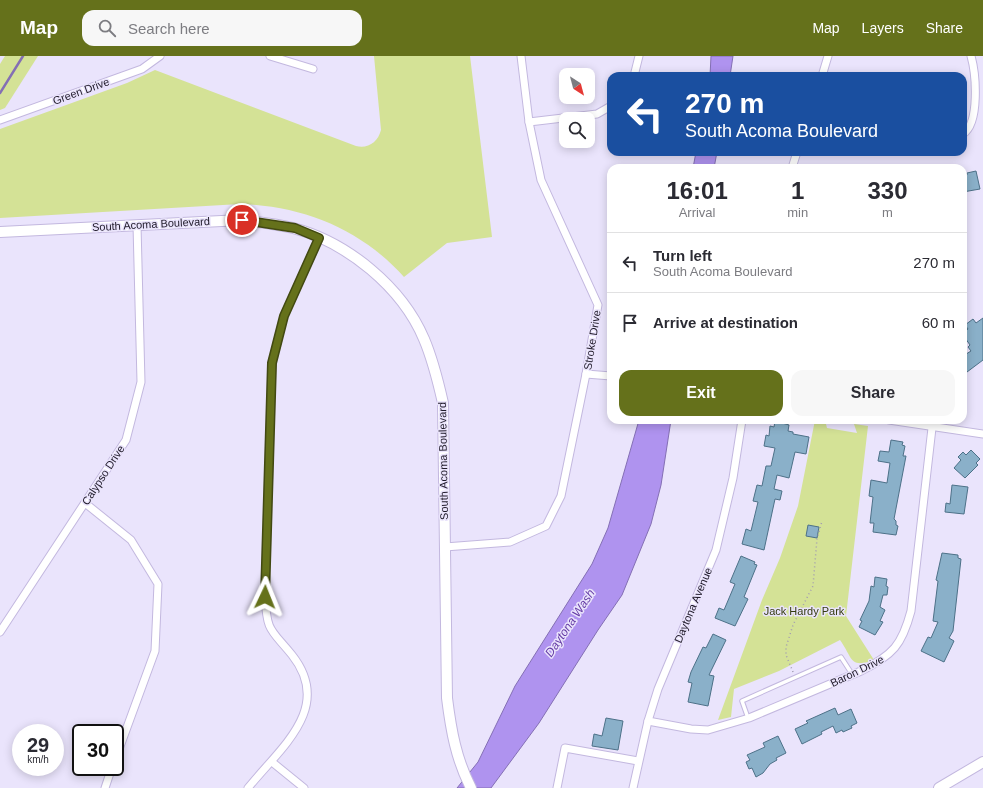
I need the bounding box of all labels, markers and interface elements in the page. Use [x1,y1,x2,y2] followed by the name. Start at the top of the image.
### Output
[82,10,362,46] search box
[20,17,58,38] text: Map
[96,17,118,39] icon: search
[128,20,210,37] text: Search here
[812,20,840,36] text: Map
[862,20,904,36] text: Layers
[926,20,963,36] text: Share
[559,68,595,104] north arrow
[559,68,595,148] map controls
[51,75,111,107] street label: Green Drive
[619,88,671,140] icon: left
[685,88,764,119] text: 270 m
[559,112,595,148] button: search
[685,121,878,141] text: South Acoma Boulevard
[666,177,728,204] text: 16:01
[791,177,804,204] text: 1
[868,177,908,204] text: 330
[225,203,259,237] pin
[679,205,716,220] text: Arrival
[787,205,808,220] text: min
[882,205,893,220] text: m
[231,209,253,231] icon: arrive
[92,215,210,233] street label: South Acoma Boulevard
[653,247,712,264] text: Turn left
[619,252,641,274] icon: left
[913,254,955,271] text: 270 m
[653,264,792,279] text: South Acoma Boulevard
[581,309,603,371] street label: Stroke Drive
[619,312,641,334] icon: arrive
[653,314,798,331] text: Arrive at destination
[922,314,955,331] text: 60 m
[619,370,783,416] button: Exit
[791,370,955,416] button: Share
[436,402,450,520] street label: South Acoma Boulevard
[79,443,127,507] street label: Calypso Drive
[672,566,714,644] street label: Daytona Avenue
[244,576,286,618] position arrow
[542,586,598,659] water label: Daytona Wash
[764,605,845,617] park label: Jack Hardy Park
[828,653,886,689] street label: Baron Drive
[72,724,124,776] speed limit sign: 30
[27,734,49,756] text: 29
[27,754,49,765] text: km/h

